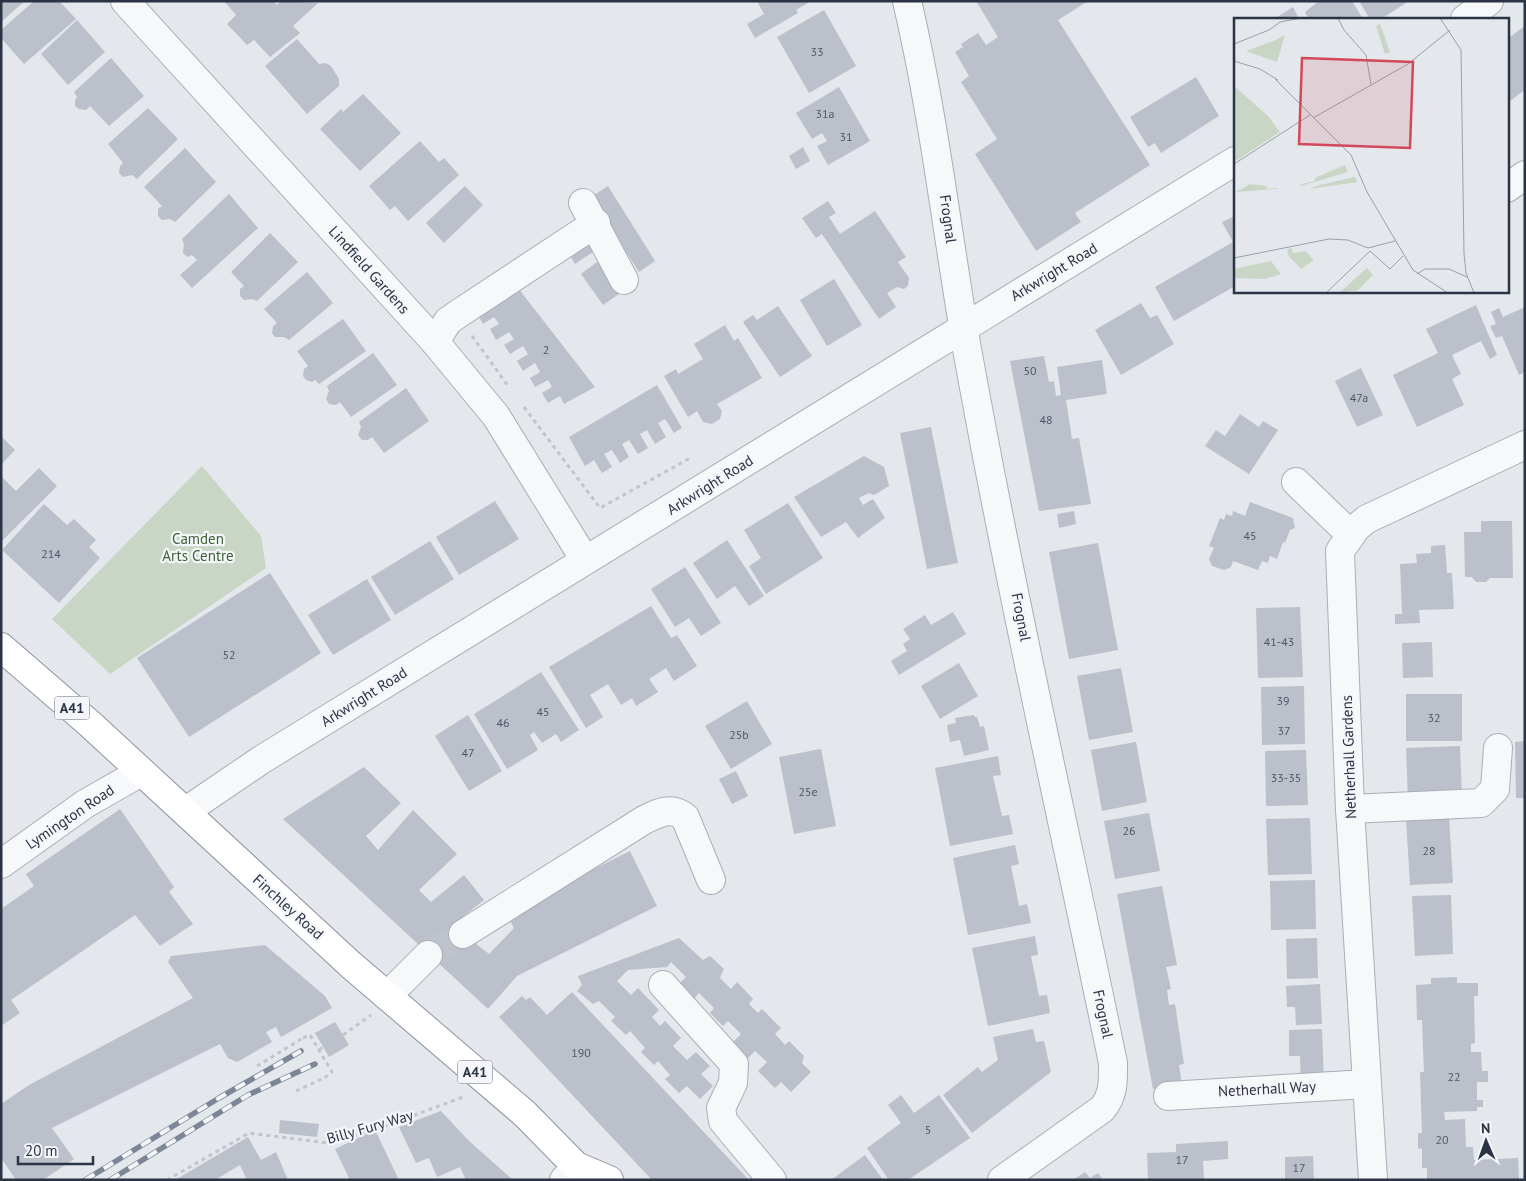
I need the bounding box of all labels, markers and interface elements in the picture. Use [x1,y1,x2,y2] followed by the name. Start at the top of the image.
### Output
[1234,18,1508,292] inset map
[810,44,824,59] house number: 33
[815,106,835,121] house number: 31a
[839,129,853,144] house number: 31
[936,193,961,245] street label: Frognal
[325,222,414,318] street label: Lindfield Gardens
[1007,238,1101,305] street label: Arkwright Road
[543,342,549,357] house number: 2
[1023,363,1037,378] house number: 50
[1350,390,1368,405] house number: 47a
[1039,412,1053,427] house number: 48
[663,450,756,519] street label: Arkwright Road
[1243,528,1257,543] house number: 45
[162,529,234,565] park label: Camden Arts Centre
[41,546,61,561] house number: 214
[1007,591,1036,643] street label: Frognal
[1264,634,1294,649] house number: 41-43
[222,647,236,662] house number: 52
[317,662,410,731] street label: Arkwright Road
[1276,693,1290,708] house number: 39
[1337,695,1360,819] street label: Netherhall Gardens
[54,696,90,720] road number: A41
[536,704,550,719] house number: 45
[1427,710,1441,725] house number: 32
[496,715,510,730] house number: 46
[1277,723,1291,738] house number: 37
[729,727,749,742] house number: 25b
[461,745,475,760] house number: 47
[1271,770,1301,785] house number: 33-35
[22,780,118,853] street label: Lymington Road
[798,784,818,799] house number: 25e
[1122,823,1136,838] house number: 26
[1422,843,1436,858] house number: 28
[249,870,328,943] street label: Finchley Road
[1089,988,1118,1040] street label: Frognal
[571,1045,591,1060] house number: 190
[458,1060,492,1084] road number: A41
[1447,1069,1461,1084] house number: 22
[1217,1076,1316,1101] street label: Netherhall Way
[324,1105,415,1148] street label: Billy Fury Way
[1461,1116,1511,1166] north arrow
[1481,1119,1490,1137] text: N
[925,1122,931,1137] house number: 5
[1435,1132,1449,1147] house number: 20
[18,1134,92,1166] scale bar
[25,1141,58,1160] text: 20 m
[1175,1152,1189,1167] house number: 17
[1292,1160,1306,1175] house number: 17

